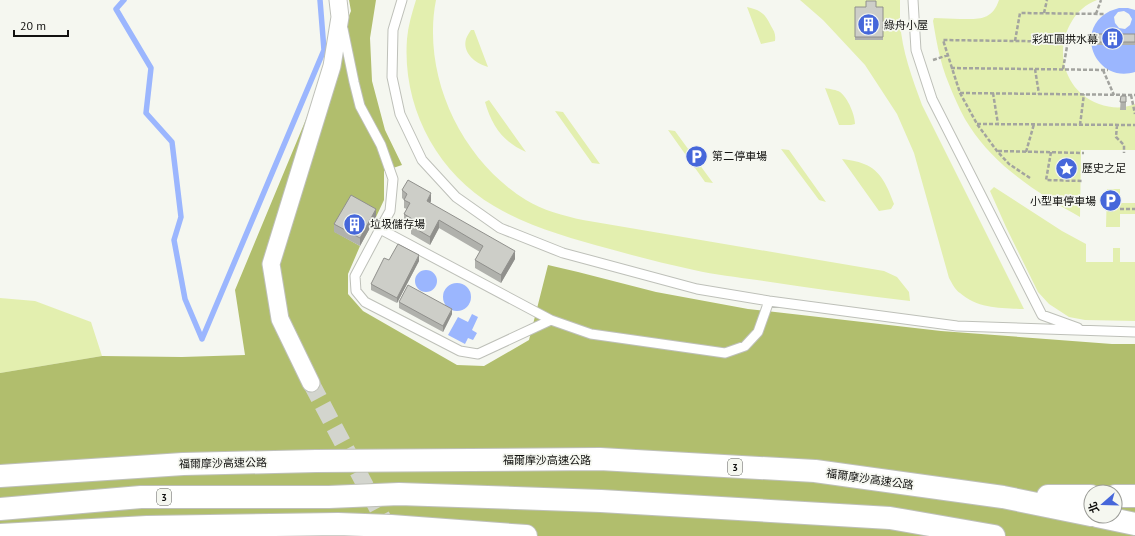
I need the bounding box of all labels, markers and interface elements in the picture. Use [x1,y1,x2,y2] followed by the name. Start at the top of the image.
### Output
[14,12,68,38] scale bar
[856,12,882,38] building icon: 綠舟小屋
[20,18,46,33] text: 20 m
[884,18,928,32] place label: 綠舟小屋
[1100,26,1126,52] building icon: 彩虹圓拱水幕
[1032,32,1098,46] place label: 彩虹圓拱水幕
[683,143,709,169] parking icon: 第二停車場
[712,149,767,163] place label: 第二停車場
[1053,155,1079,181] place icon: 歷史之足
[1082,161,1126,175] place label: 歷史之足
[1098,188,1124,214] parking icon: 小型車停車場
[1030,194,1096,208] place label: 小型車停車場
[342,211,368,237] building icon: 垃圾儲存場
[370,217,425,231] place label: 垃圾儲存場
[503,453,591,467] street label: 福爾摩沙高速公路
[179,455,267,471] street label: 福爾摩沙高速公路
[728,459,742,475] road number: 3
[825,466,915,492] street label: 福爾摩沙高速公路
[1083,484,1123,524] north arrow
[157,489,171,505] road number: 3
[1085,500,1102,515] text: 北

